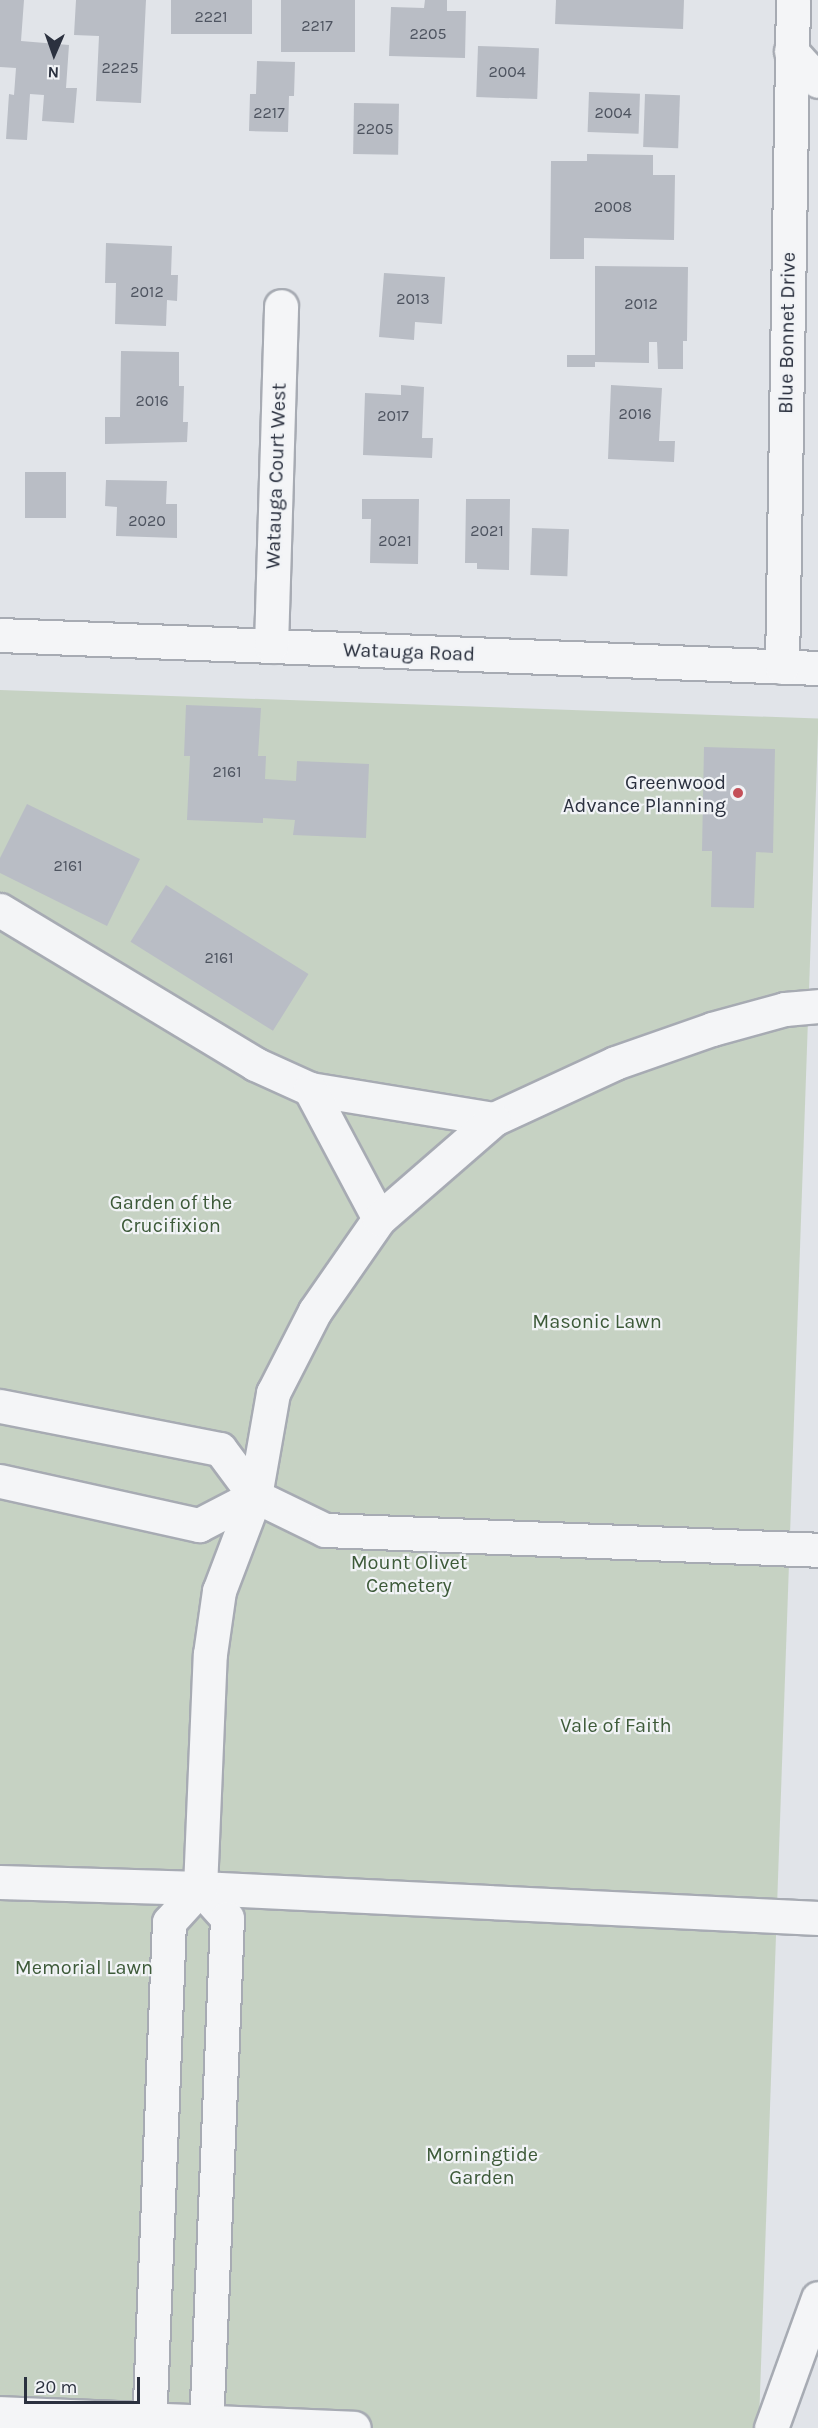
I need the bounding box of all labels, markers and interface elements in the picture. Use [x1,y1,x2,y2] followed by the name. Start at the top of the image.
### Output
[194,7,228,27] house number: 2221
[301,16,333,36] house number: 2217
[24,24,84,84] north arrow
[409,24,447,44] house number: 2205
[102,58,138,78] house number: 2225
[488,62,526,82] house number: 2004
[47,63,59,82] text: N
[253,103,285,123] house number: 2217
[594,103,632,123] house number: 2004
[356,119,394,139] house number: 2205
[594,197,632,217] house number: 2008
[774,252,800,414] street label: Blue Bonnet Drive
[130,282,164,302] house number: 2012
[396,289,430,309] house number: 2013
[624,294,658,314] house number: 2012
[261,382,291,570] street label: Watauga Court West
[135,391,169,411] house number: 2016
[618,404,652,424] house number: 2016
[377,406,409,426] house number: 2017
[128,511,166,531] house number: 2020
[470,521,504,541] house number: 2021
[378,531,412,551] house number: 2021
[343,638,475,666] street label: Watauga Road
[212,762,242,782] house number: 2161
[563,770,726,817] place label: Greenwood Advance Planning
[731,786,745,800] marker: Greenwood Advance Planning
[53,856,83,876] house number: 2161
[204,948,234,968] house number: 2161
[110,1191,232,1238] park label: Garden of the Crucifixion
[532,1309,662,1333] park label: Masonic Lawn
[351,1551,467,1598] park label: Mount Olivet Cemetery
[560,1713,672,1737] park label: Vale of Faith
[15,1955,153,1979] park label: Memorial Lawn
[426,2142,538,2189] park label: Morningtide Garden
[27,2365,142,2403] scale bar
[35,2376,77,2398] text: 20 m

